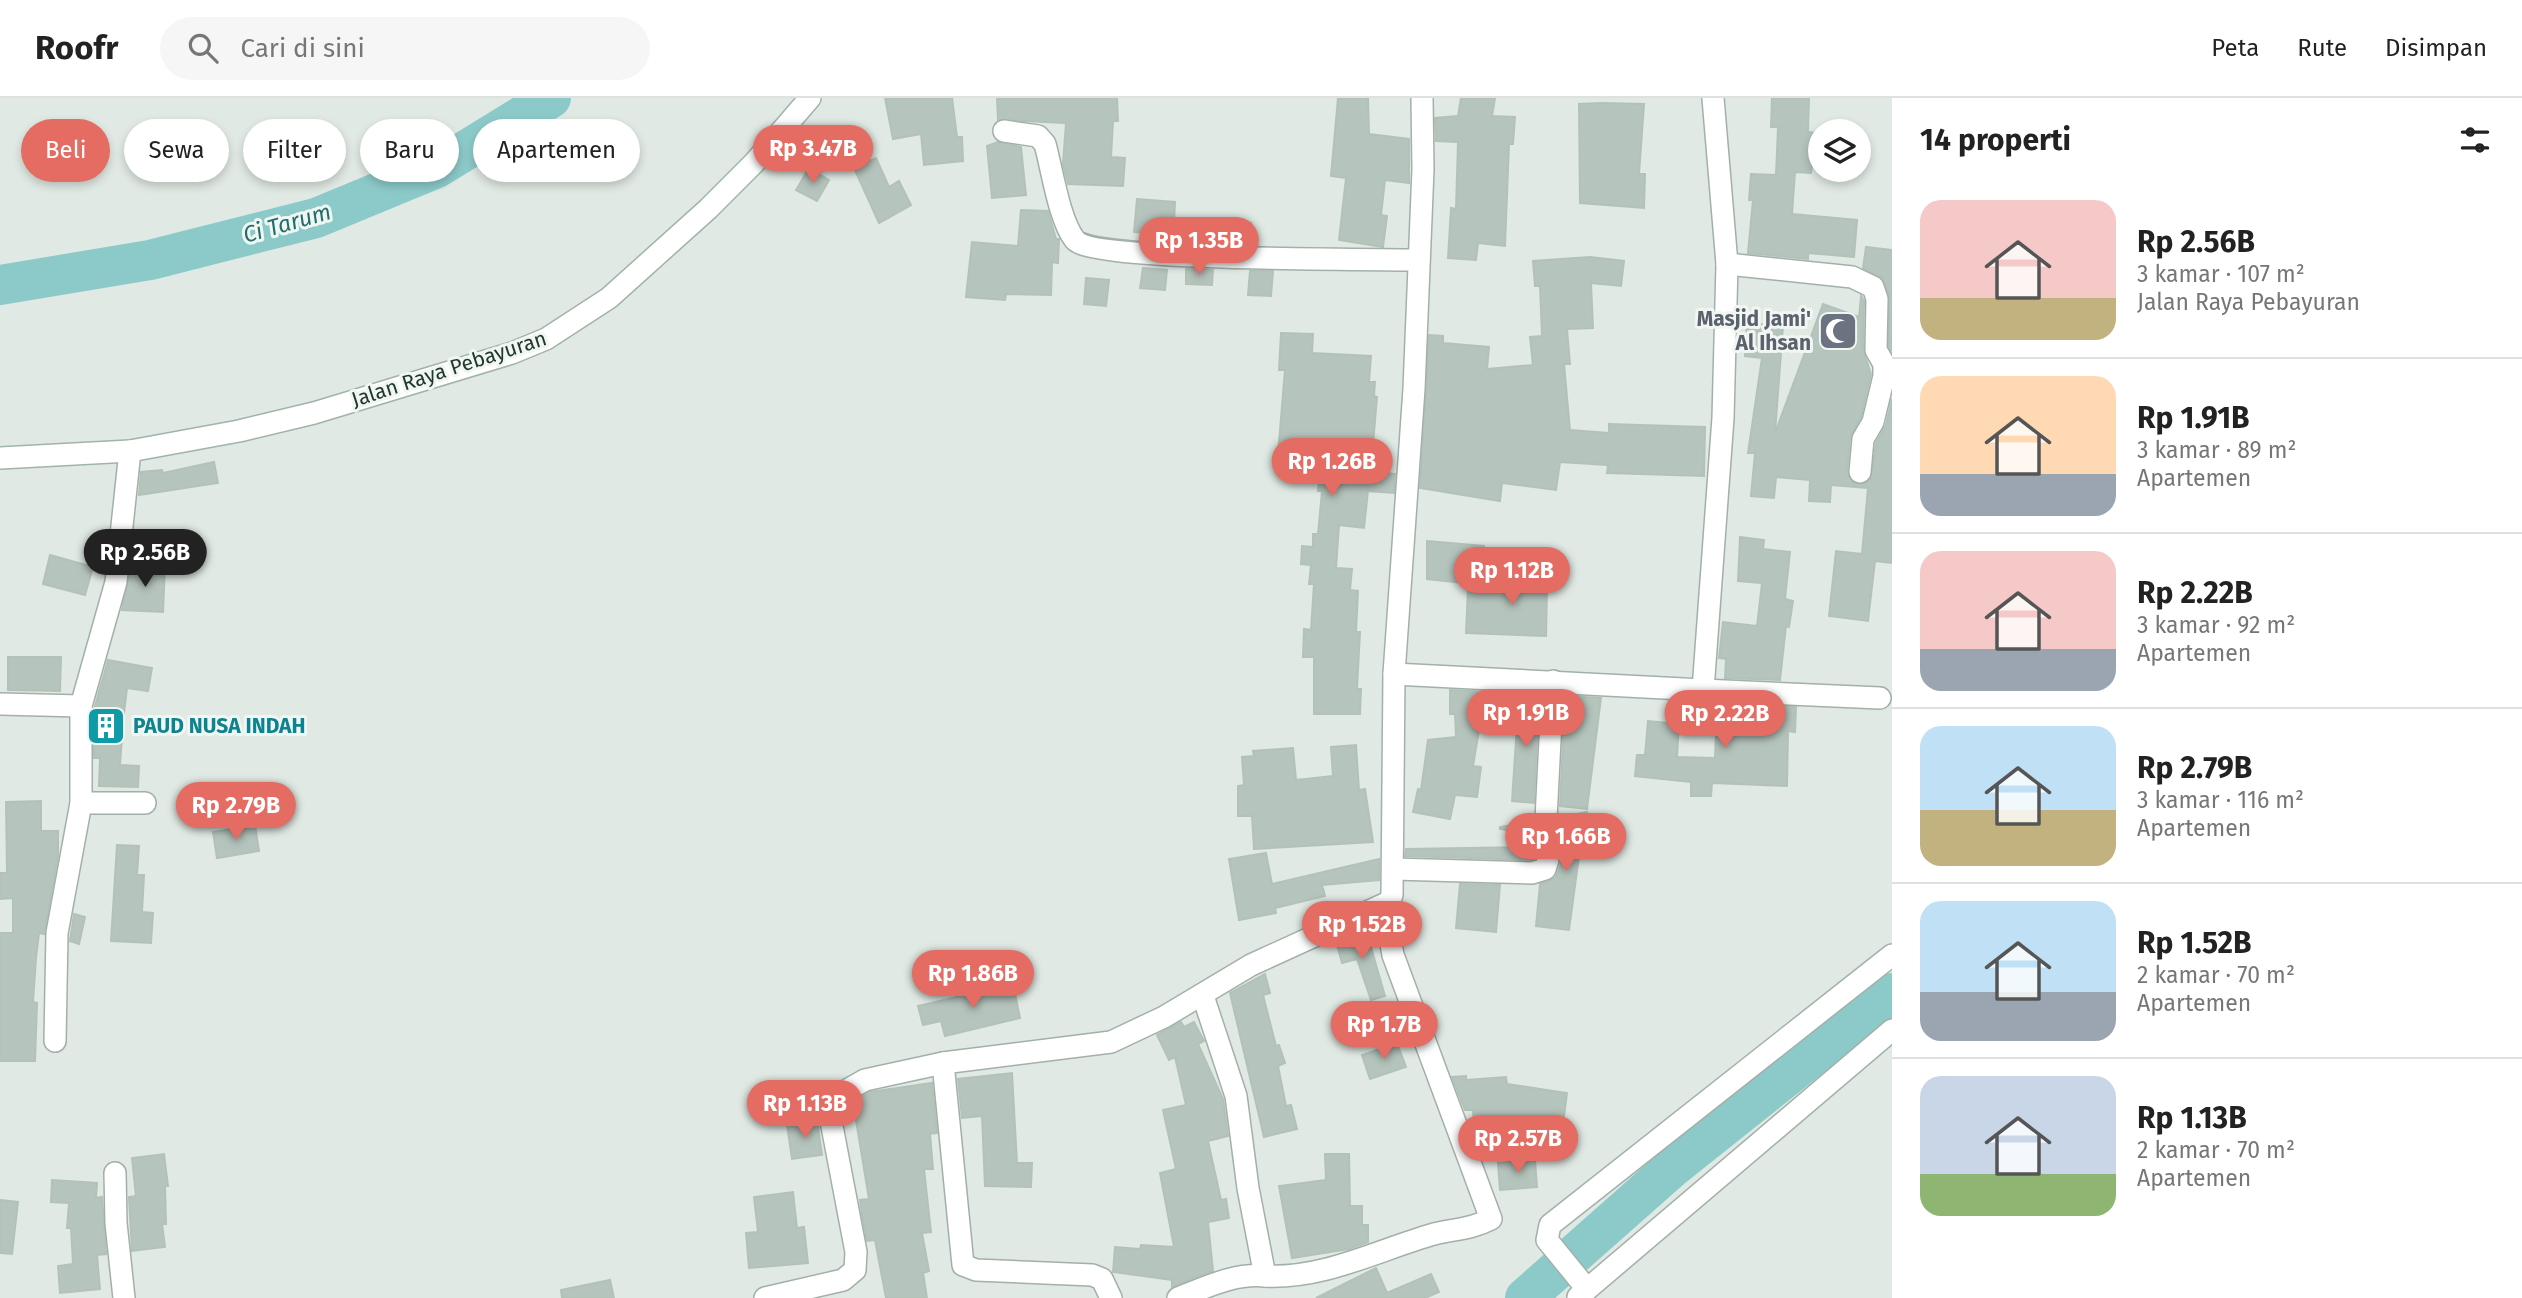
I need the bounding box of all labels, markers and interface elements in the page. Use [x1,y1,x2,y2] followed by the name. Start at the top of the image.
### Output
[160,17,650,80] search box
[35,28,118,68] text: Roofr
[184,29,222,67] icon: search
[240,33,365,64] text: Cari di sini
[2211,34,2259,62] text: Peta
[2297,34,2347,62] text: Rute
[2385,34,2487,62] text: Disimpan
[21,119,110,182] chip: Beli
[124,119,229,182] chip: Sewa
[243,119,346,182] chip: Filter
[360,119,459,182] chip: Baru
[473,119,640,182] chip: Apartemen
[1808,119,1871,182] map controls
[1808,119,1871,182] button: layers
[2456,121,2494,159] icon: filters
[1920,122,2071,158] text: 14 properti
[741,126,885,185] pin: Rp 3.47B
[769,134,857,162] text: Rp 3.47B
[240,197,334,249] water label: Ci Tarum
[1127,218,1271,277] pin: Rp 1.35B
[2137,224,2255,260] text: Rp 2.56B
[1155,226,1243,254] text: Rp 1.35B
[1976,228,2060,312] icon: home
[2137,260,2305,288] text: 3 kamar · 107 m²
[2137,288,2360,316] text: Jalan Raya Pebayuran
[1697,306,1811,356] place label: Masjid Jami' Al Ihsan
[1817,310,1859,352] mosque icon: Masjid Jami' Al Ihsan
[348,325,550,413] street label: Jalan Raya Pebayuran
[2137,400,2250,436] text: Rp 1.91B
[1976,404,2060,488] icon: home
[2137,436,2297,464] text: 3 kamar · 89 m²
[1260,438,1404,498] pin: Rp 1.26B
[1288,447,1376,475] text: Rp 1.26B
[2137,464,2251,492] text: Apartemen
[73,530,217,589] pin: Rp 2.56B
[100,538,190,566] text: Rp 2.56B
[1440,547,1584,607] pin: Rp 1.12B
[1470,556,1554,584] text: Rp 1.12B
[2137,575,2253,611] text: Rp 2.22B
[1976,579,2060,663] icon: home
[2137,611,2295,639] text: 3 kamar · 92 m²
[2137,639,2251,667] text: Apartemen
[1454,690,1598,749] pin: Rp 1.91B
[1653,690,1797,750] pin: Rp 2.22B
[1483,698,1569,726] text: Rp 1.91B
[1681,699,1769,727] text: Rp 2.22B
[85,705,127,747] building icon: PAUD NUSA INDAH
[133,713,306,739] place label: PAUD NUSA INDAH
[2137,750,2252,786] text: Rp 2.79B
[1976,754,2060,838] icon: home
[164,782,308,842] pin: Rp 2.79B
[2137,786,2304,814] text: 3 kamar · 116 m²
[192,791,280,819] text: Rp 2.79B
[1494,814,1638,873] pin: Rp 1.66B
[2137,814,2251,842] text: Apartemen
[1521,822,1611,850] text: Rp 1.66B
[1290,902,1434,961] pin: Rp 1.52B
[1318,910,1406,938] text: Rp 1.52B
[2137,925,2252,961] text: Rp 1.52B
[1976,929,2060,1013] icon: home
[901,950,1045,1010] pin: Rp 1.86B
[928,959,1018,987] text: Rp 1.86B
[2137,961,2295,989] text: 2 kamar · 70 m²
[2137,989,2251,1017] text: Apartemen
[1319,1002,1449,1061] pin: Rp 1.7B
[1347,1010,1421,1038] text: Rp 1.7B
[733,1080,877,1140] pin: Rp 1.13B
[763,1089,847,1117] text: Rp 1.13B
[2137,1100,2247,1136] text: Rp 1.13B
[1976,1104,2060,1188] icon: home
[1446,1116,1590,1175] pin: Rp 2.57B
[1474,1124,1562,1152] text: Rp 2.57B
[2137,1136,2295,1164] text: 2 kamar · 70 m²
[2137,1164,2251,1192] text: Apartemen

